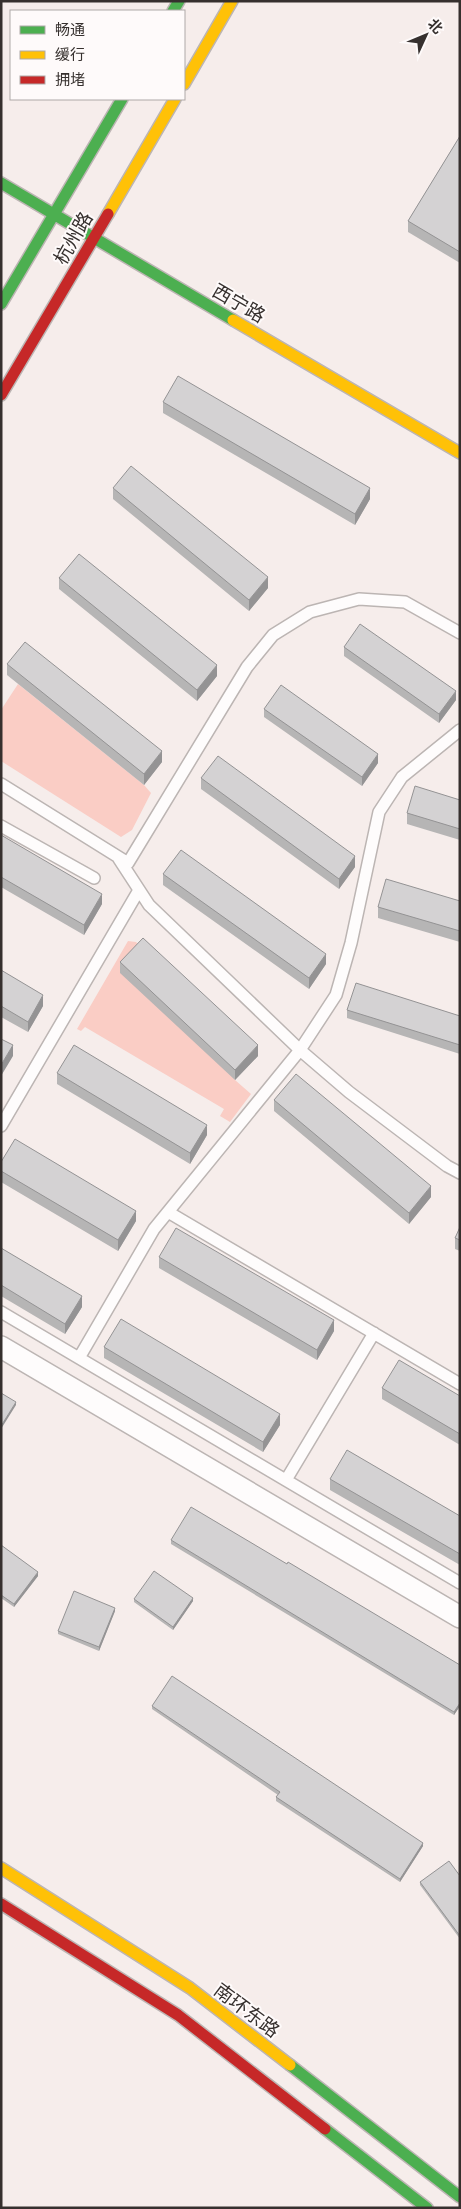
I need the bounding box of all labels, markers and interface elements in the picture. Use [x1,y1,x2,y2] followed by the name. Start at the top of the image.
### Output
[10,10,185,100] legend
[401,10,451,60] north arrow
[424,15,446,37] text: 北
[55,21,85,39] text: 畅通
[55,46,85,64] text: 缓行
[55,71,85,89] text: 拥堵
[49,208,98,269] street label: 杭州路
[208,279,269,328] street label: 西宁路
[209,1978,284,2042] street label: 南环东路

